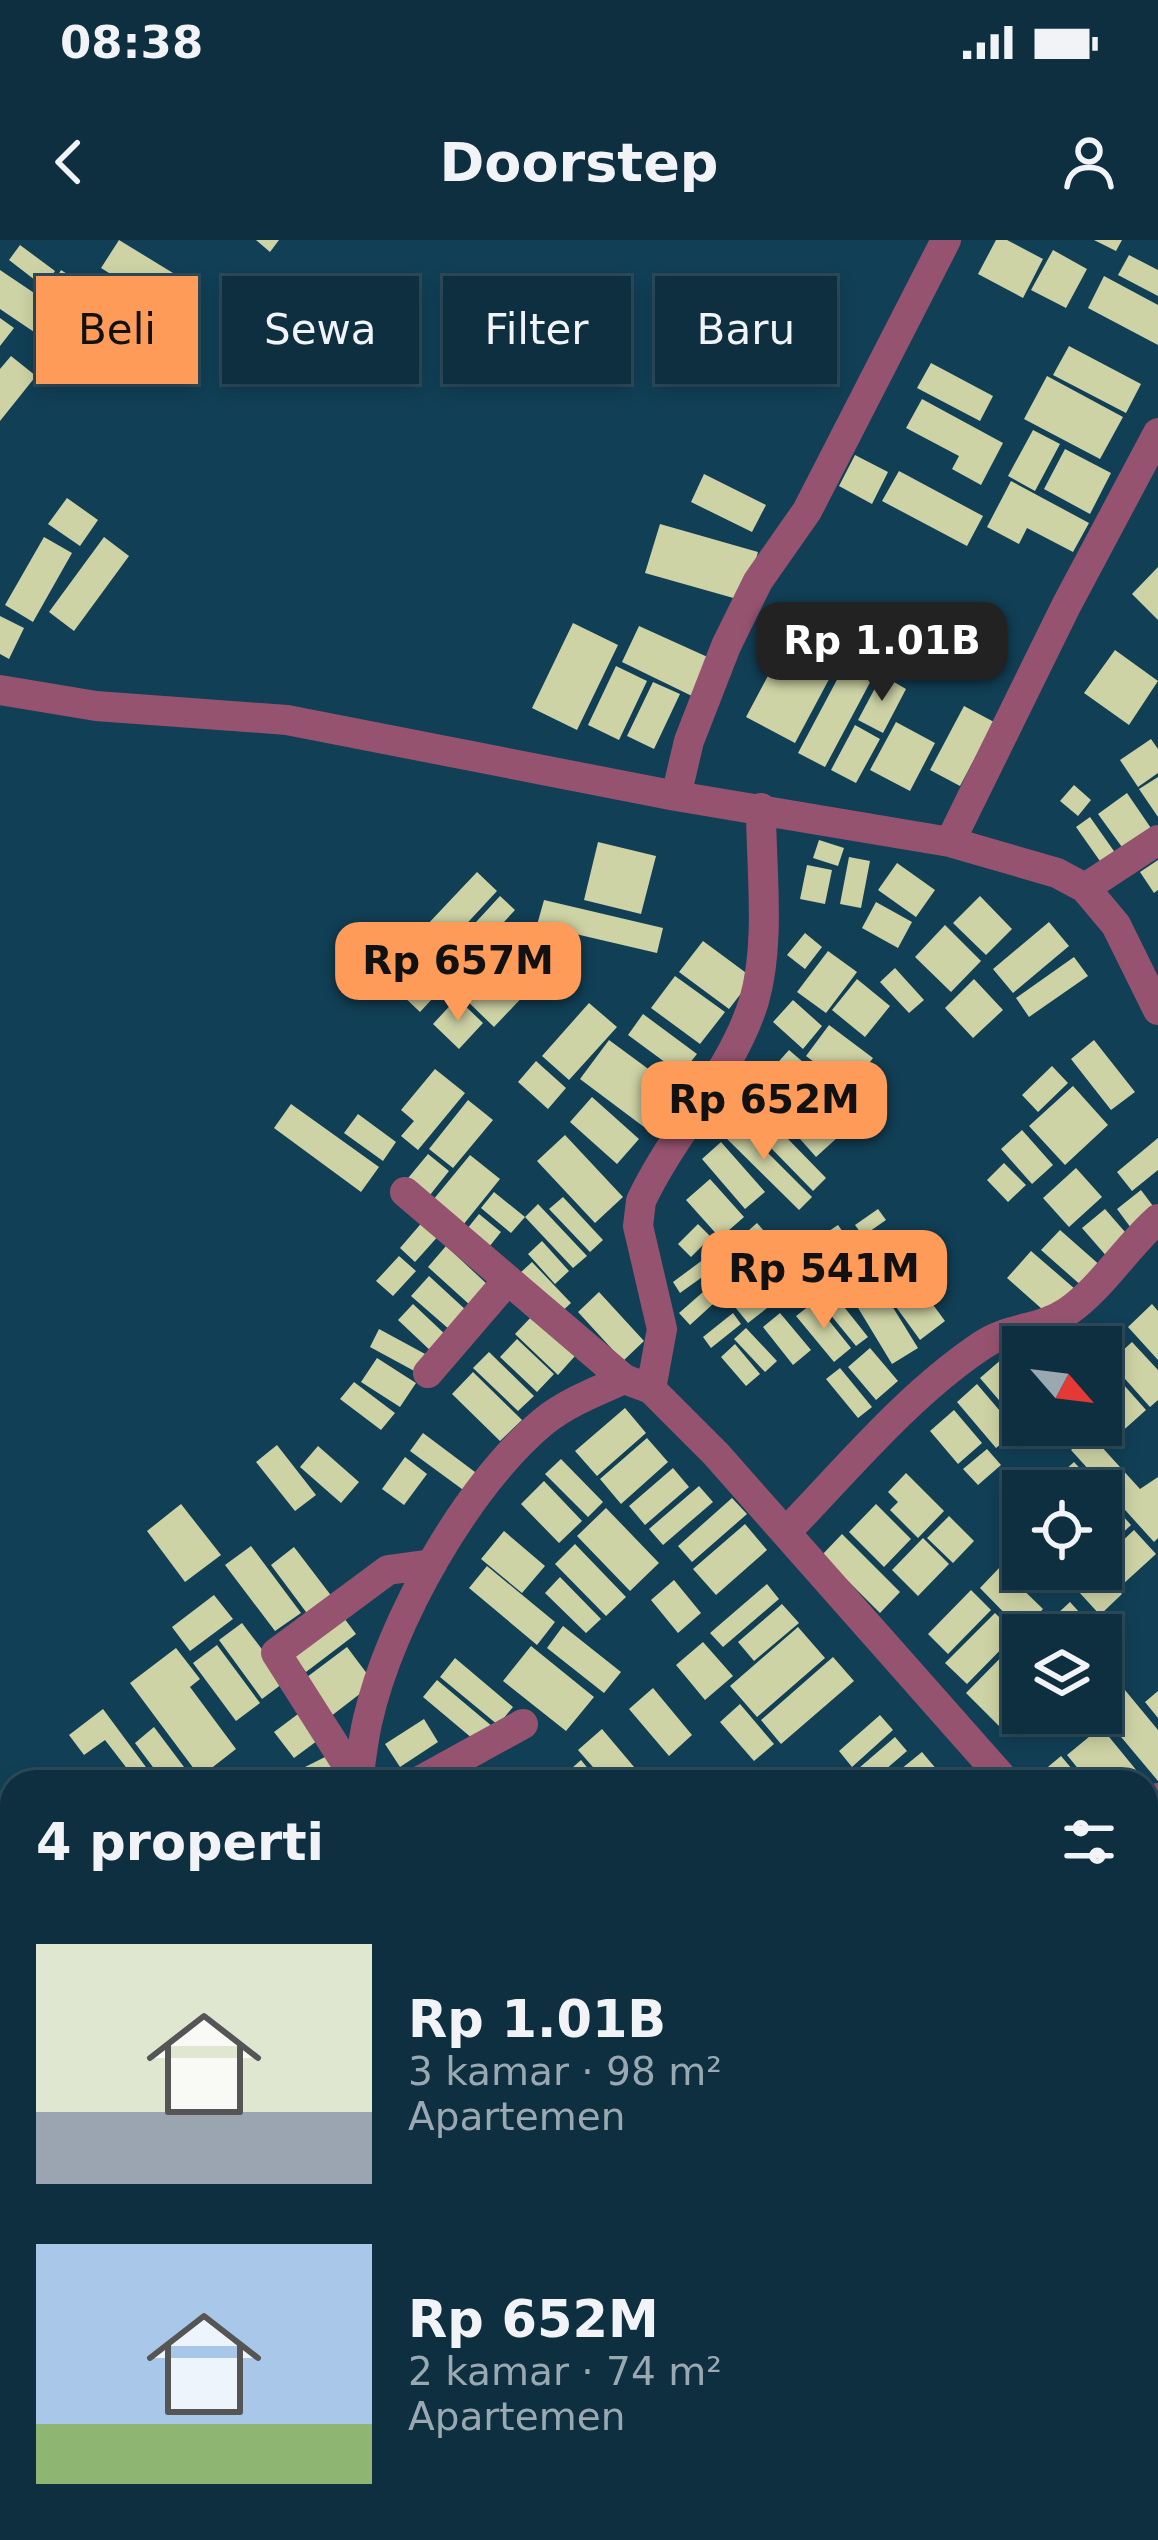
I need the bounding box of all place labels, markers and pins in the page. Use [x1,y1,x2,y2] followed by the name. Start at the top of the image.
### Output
[758,602,1006,704] pin: Rp 1.01B
[347,922,569,1024] pin: Rp 657M
[653,1061,875,1163] pin: Rp 652M
[713,1230,935,1332] pin: Rp 541M

